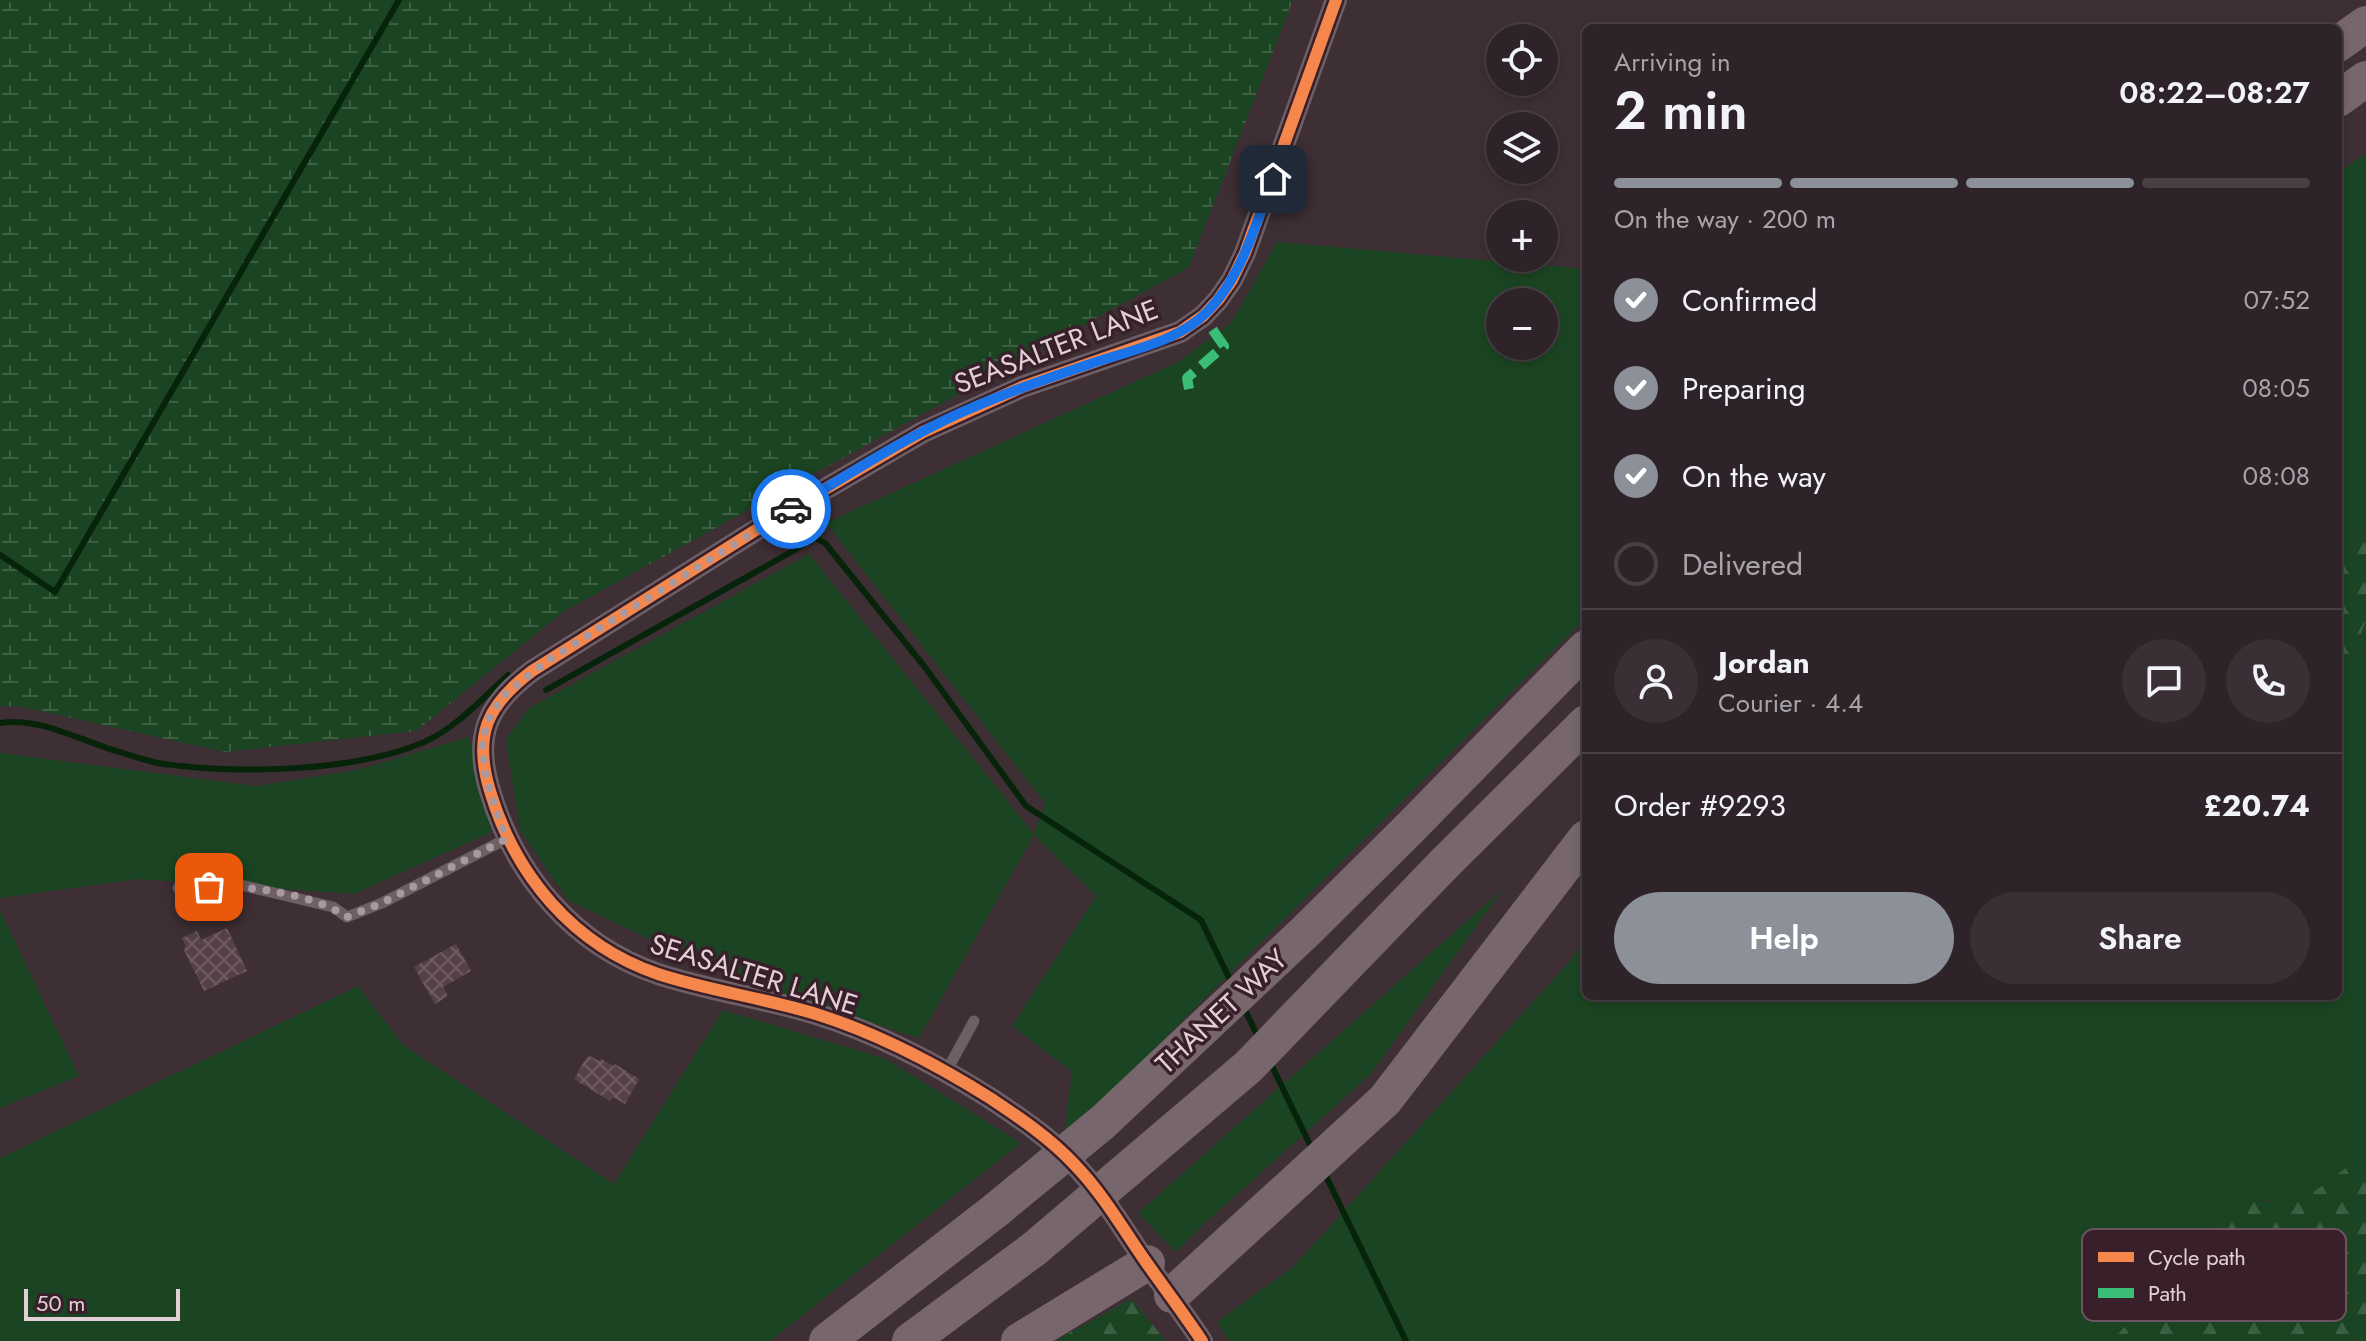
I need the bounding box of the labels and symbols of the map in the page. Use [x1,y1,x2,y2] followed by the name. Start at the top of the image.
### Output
[1239,145,1307,213] pin
[948,289,1164,404] street label: SEASALTER LANE
[751,469,831,549] courier
[175,853,243,921] pin
[645,923,863,1026] street label: SEASALTER LANE
[1146,939,1297,1083] street label: THANET WAY
[2082,1229,2346,1321] legend
[2148,1241,2246,1273] text: Cycle path
[2148,1277,2187,1309] text: Path
[24,1285,180,1321] scale bar

